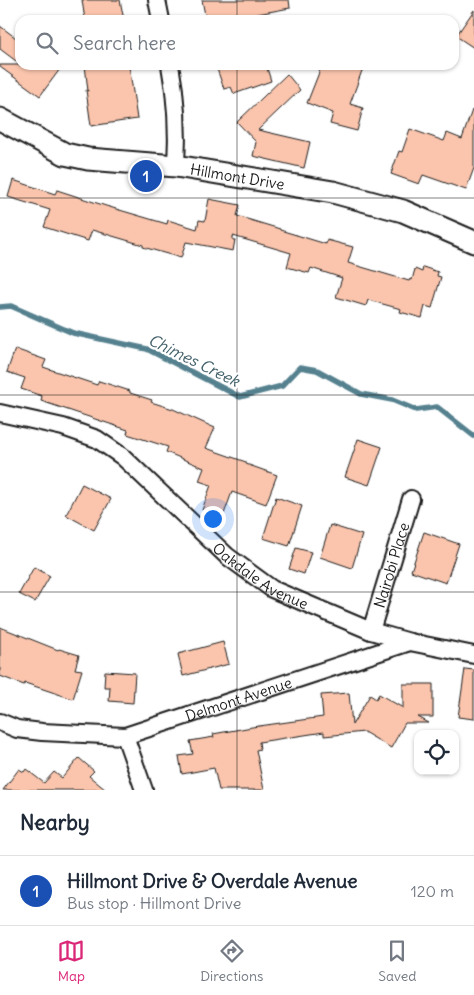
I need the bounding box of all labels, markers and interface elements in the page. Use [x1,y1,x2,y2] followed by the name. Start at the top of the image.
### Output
[15,15,459,70] search box
[33,29,61,57] icon: search
[73,31,176,55] text: Search here
[130,157,162,195] pin: 1
[189,159,286,193] street label: Hillmont Drive
[145,329,245,391] water label: Chimes Creek
[200,506,226,532] your location
[369,520,413,610] street label: Nairobi Place
[209,538,311,613] street label: Oakdale Avenue
[183,672,294,725] street label: Delmont Avenue
[414,730,459,775] map controls
[414,730,459,775] button: locate
[20,809,90,836] text: Nearby
[67,869,357,893] text: Hillmont Drive & Overdale Avenue
[33,881,39,901] text: 1
[411,881,454,901] text: 120 m
[67,893,241,913] text: Bus stop · Hillmont Drive
[57,937,85,985] tab: Map
[200,937,263,985] tab: Directions
[378,937,417,985] tab: Saved

